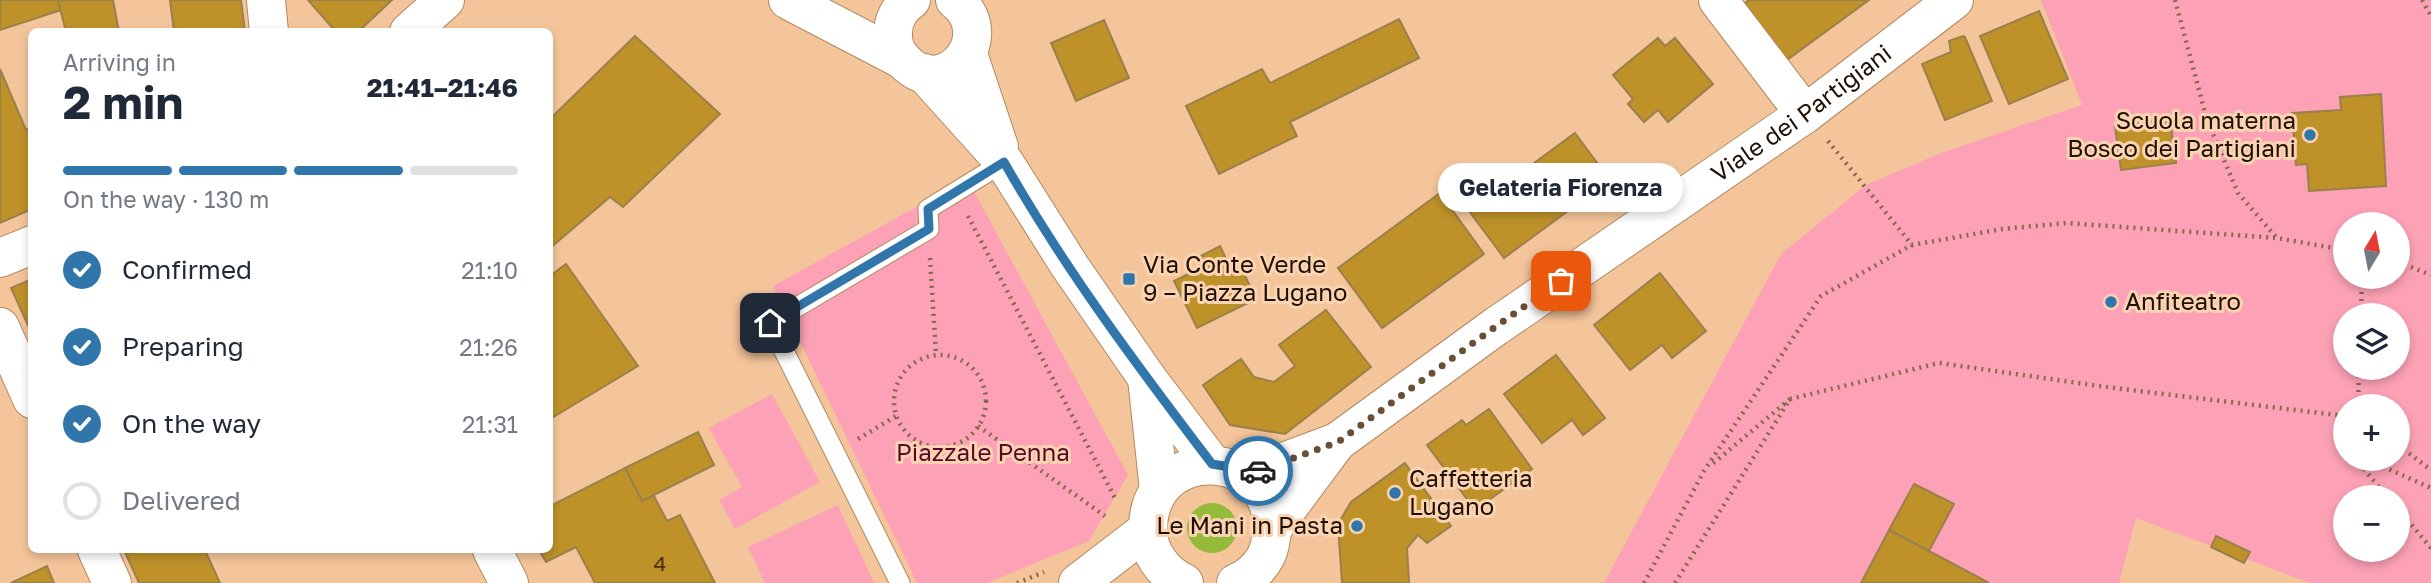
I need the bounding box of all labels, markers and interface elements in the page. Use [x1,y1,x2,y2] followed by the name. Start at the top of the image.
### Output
[1705,37,1896,187] street label: Viale dei Partigiani
[63,48,176,76] text: Arriving in
[367,72,518,103] text: 21:41–21:46
[63,74,183,129] text: 2 min
[2067,105,2296,162] place label: Scuola materna Bosco dei Partigiani
[2302,127,2318,143] marker: Scuola materna Bosco dei Partigiani
[1438,162,1684,211] callout: Gelateria Fiorenza
[1459,173,1662,201] text: Gelateria Fiorenza
[63,185,269,213] text: On the way · 130 m
[2333,212,2410,289] north arrow
[2333,212,2410,562] map controls
[1143,249,1347,306] place label: Via Conte Verde 9 – Piazza Lugano
[63,251,101,289] icon: check
[1531,251,1591,311] pin
[122,254,252,285] text: Confirmed
[461,256,518,284] text: 21:10
[1542,262,1580,300] icon: bag
[1121,271,1137,287] marker: Via Conte Verde 9 – Piazza Lugano
[2125,286,2241,315] place label: Anfiteatro
[740,293,800,353] pin
[2103,294,2119,310] marker: Anfiteatro
[2333,303,2410,380] button: layers
[751,304,789,342] icon: home
[63,328,101,366] icon: check
[122,331,244,362] text: Preparing
[459,333,518,361] text: 21:26
[2333,394,2410,471] button: +
[63,405,101,443] icon: check
[122,408,261,439] text: On the way
[462,410,518,438] text: 21:31
[1223,436,1293,506] courier
[896,437,1070,466] park label: Piazzale Penna
[1239,452,1277,490] icon: car
[1409,463,1533,520] place label: Caffetteria Lugano
[122,485,241,516] text: Delivered
[1387,485,1403,501] marker: Caffetteria Lugano
[2333,485,2410,562] button: −
[1156,510,1343,539] place label: Le Mani in Pasta
[1349,518,1365,534] marker: Le Mani in Pasta
[654,550,666,576] house number: 4

